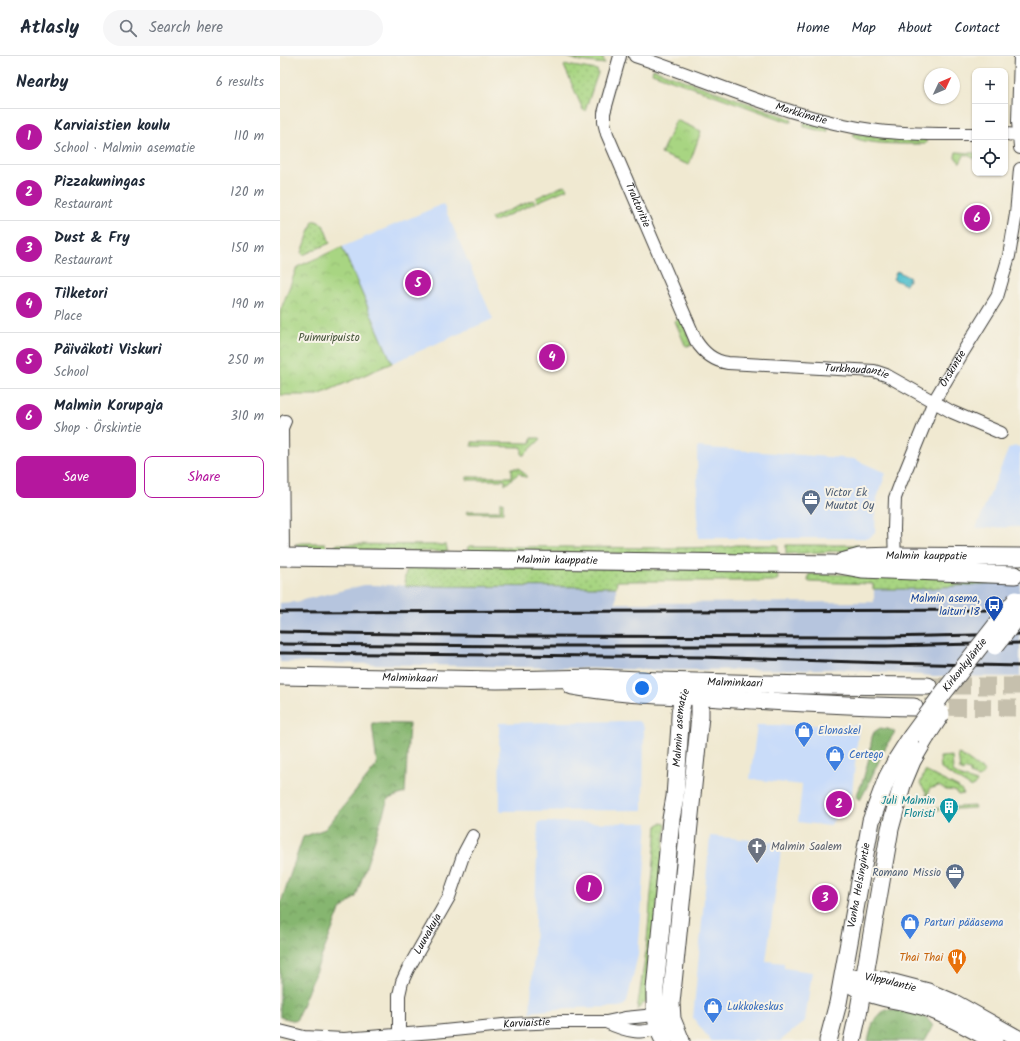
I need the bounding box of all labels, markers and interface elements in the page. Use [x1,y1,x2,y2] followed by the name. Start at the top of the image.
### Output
[103,10,383,46] search box
[20,13,79,43] text: Atlasly
[149,16,223,40] text: Search here
[117,17,139,39] icon: search
[796,17,830,39] text: Home
[852,17,876,39] text: Map
[898,17,932,39] text: About
[954,17,1000,39] text: Contact
[924,68,960,104] north arrow
[972,68,1008,176] map controls
[972,68,1008,104] button: +
[16,69,68,96] text: Nearby
[216,72,264,93] text: 6 results
[773,98,829,130] street label: Markkinatie
[972,104,1008,140] button: −
[54,114,170,138] text: Karviaistien koulu
[27,126,31,147] text: 1
[234,126,264,147] text: 110 m
[54,138,195,159] text: School · Malmin asematie
[972,140,1008,176] button: locate
[54,170,145,194] text: Pizzakuningas
[620,180,655,230] street label: Traktoritie
[25,182,33,203] text: 2
[230,182,264,203] text: 120 m
[54,194,113,215] text: Restaurant
[964,203,990,233] pin: 6
[54,226,130,250] text: Dust & Fry
[25,238,33,259] text: 3
[231,238,264,259] text: 150 m
[54,250,113,271] text: Restaurant
[405,268,431,298] pin: 5
[54,282,108,306] text: Tilketori
[25,294,33,315] text: 4
[232,294,264,315] text: 190 m
[54,306,82,327] text: Place
[298,329,360,347] park label: Puimuripuisto
[54,338,162,362] text: Päiväkoti Viskuri
[539,342,565,372] pin: 4
[935,347,971,391] street label: Örskintie
[26,350,32,371] text: 5
[227,350,264,371] text: 250 m
[824,359,893,384] street label: Turkhaudantie
[54,362,89,383] text: School
[54,394,163,418] text: Malmin Korupaja
[25,406,33,427] text: 6
[230,406,264,427] text: 310 m
[54,418,141,439] text: Shop · Örskintie
[16,456,136,498] button: Save
[144,456,264,498] button: Share
[825,484,875,515] place label: Victor Ek Muutot Oy
[800,488,822,516] office icon: Victor Ek Muutot Oy
[885,547,967,566] street label: Malmin kauppatie
[516,551,598,570] street label: Malmin kauppatie
[911,590,980,621] place label: Malmin asema, laituri 18
[983,594,1005,622] bus stop icon: Malmin asema, laituri 18
[938,634,992,696] street label: Kirkonkyläntie
[382,669,438,688] street label: Malminkaari
[707,673,763,693] street label: Malminkaari
[632,678,652,698] your location
[668,686,695,768] street label: Malmin asematie
[793,720,815,748] shop icon: Elonaskel
[818,722,861,740] place label: Elonaskel
[824,744,846,772] shop icon: Certego
[849,746,884,764] place label: Certego
[826,789,852,819] pin: 2
[881,792,935,823] place label: Juli Malmin Floristi
[938,796,960,824] building icon: Juli Malmin Floristi
[746,836,768,864] church icon: Malmin Saalem
[771,838,842,856] place label: Malmin Saalem
[843,841,876,929] street label: Vanha Helsingintie
[944,862,966,890] office icon: Romano Missio
[872,864,941,882] place label: Romano Missio
[576,873,602,903] pin: 1
[812,883,838,913] pin: 3
[409,910,447,958] street label: Luuvakuja
[899,912,921,940] shop icon: Parturi pääasema
[924,914,1003,932] place label: Parturi pääasema
[946,947,968,975] restaurant icon: Thai Thai
[899,949,943,967] place label: Thai Thai
[863,968,918,998] street label: Vilppulantie
[702,996,724,1024] shop icon: Lukkokeskus
[727,998,784,1016] place label: Lukkokeskus
[502,1013,550,1034] street label: Karviaistie

